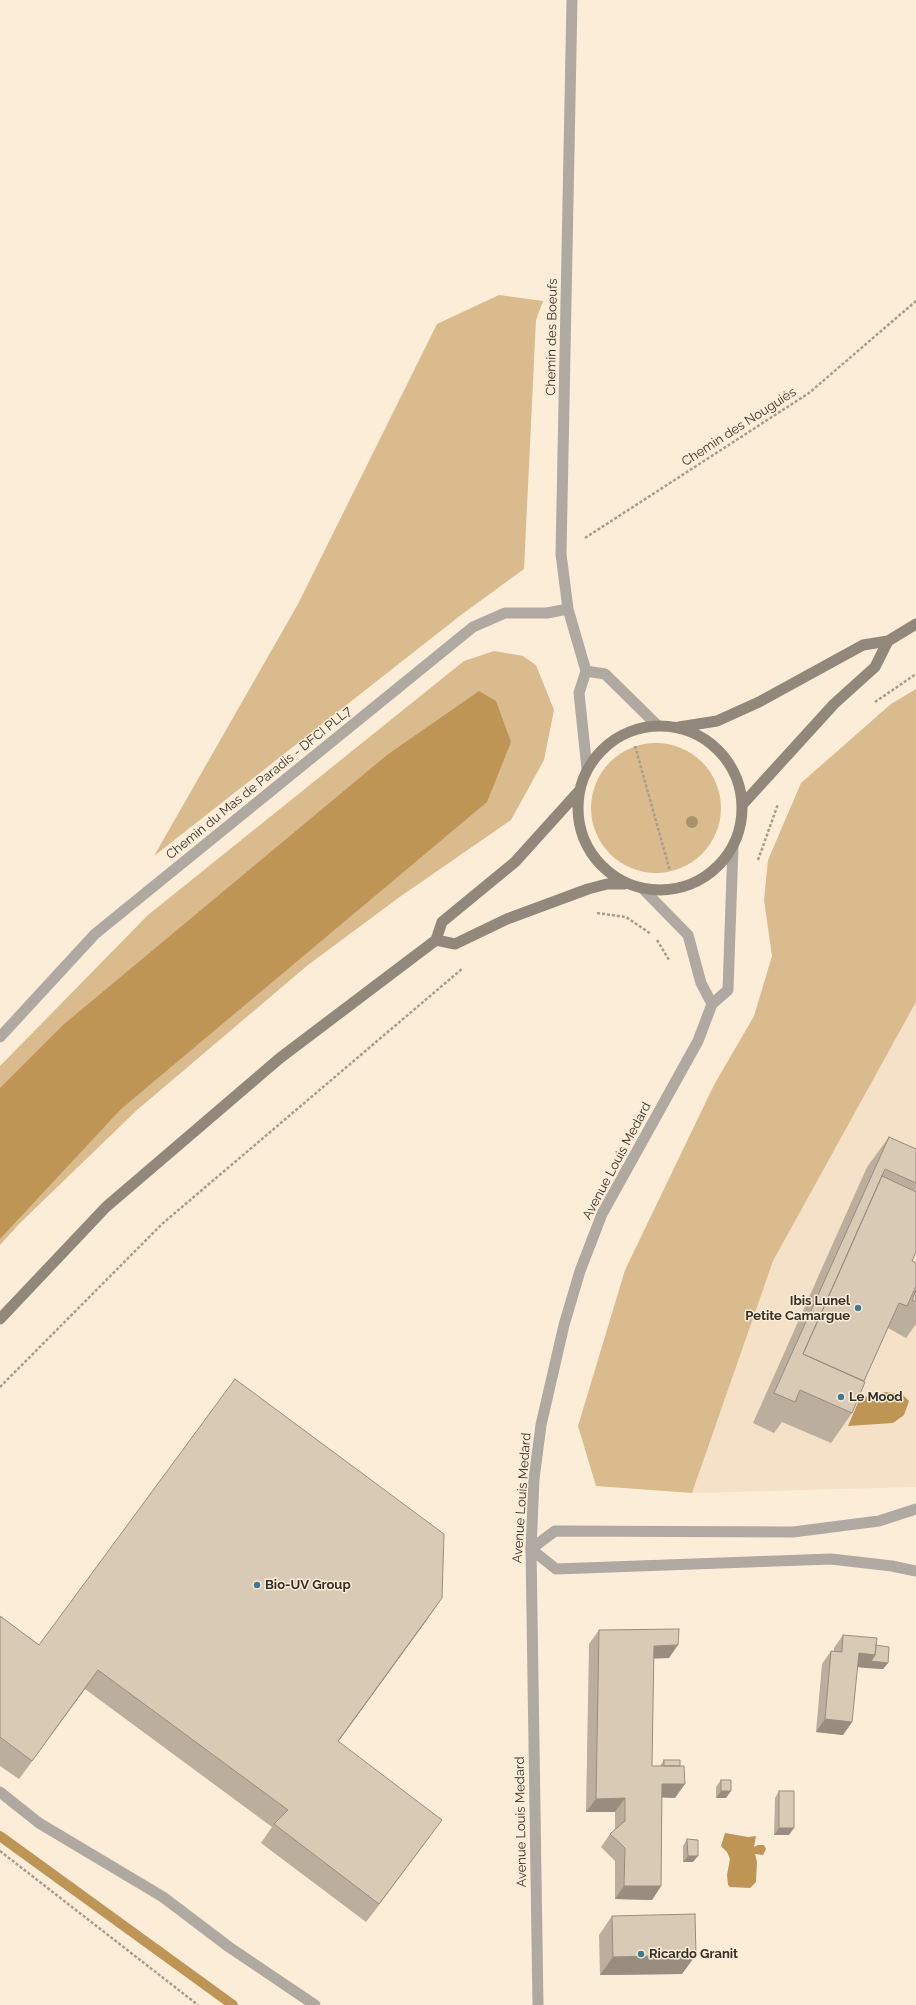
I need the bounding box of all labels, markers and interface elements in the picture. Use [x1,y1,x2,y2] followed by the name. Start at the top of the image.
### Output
[543,278,561,396] street label: Chemin des Boeufs
[679,384,799,470] street label: Chemin des Nouguiés
[163,703,355,863] street label: Chemin du Mas de Paradis - DFCI PLL7
[579,1100,655,1222] street label: Avenue Louis Medard
[745,1293,850,1324] place label: Ibis Lunel Petite Camargue
[853,1303,863,1313] marker: Ibis Lunel Petite Camargue
[849,1389,903,1405] place label: Le Mood
[836,1392,846,1402] marker: Le Mood
[510,1432,534,1564] street label: Avenue Louis Medard
[265,1577,351,1593] place label: Bio-UV Group
[252,1580,262,1590] marker: Bio-UV Group
[512,1756,530,1888] street label: Avenue Louis Medard
[649,1946,738,1962] place label: Ricardo Granit
[636,1949,646,1959] marker: Ricardo Granit

